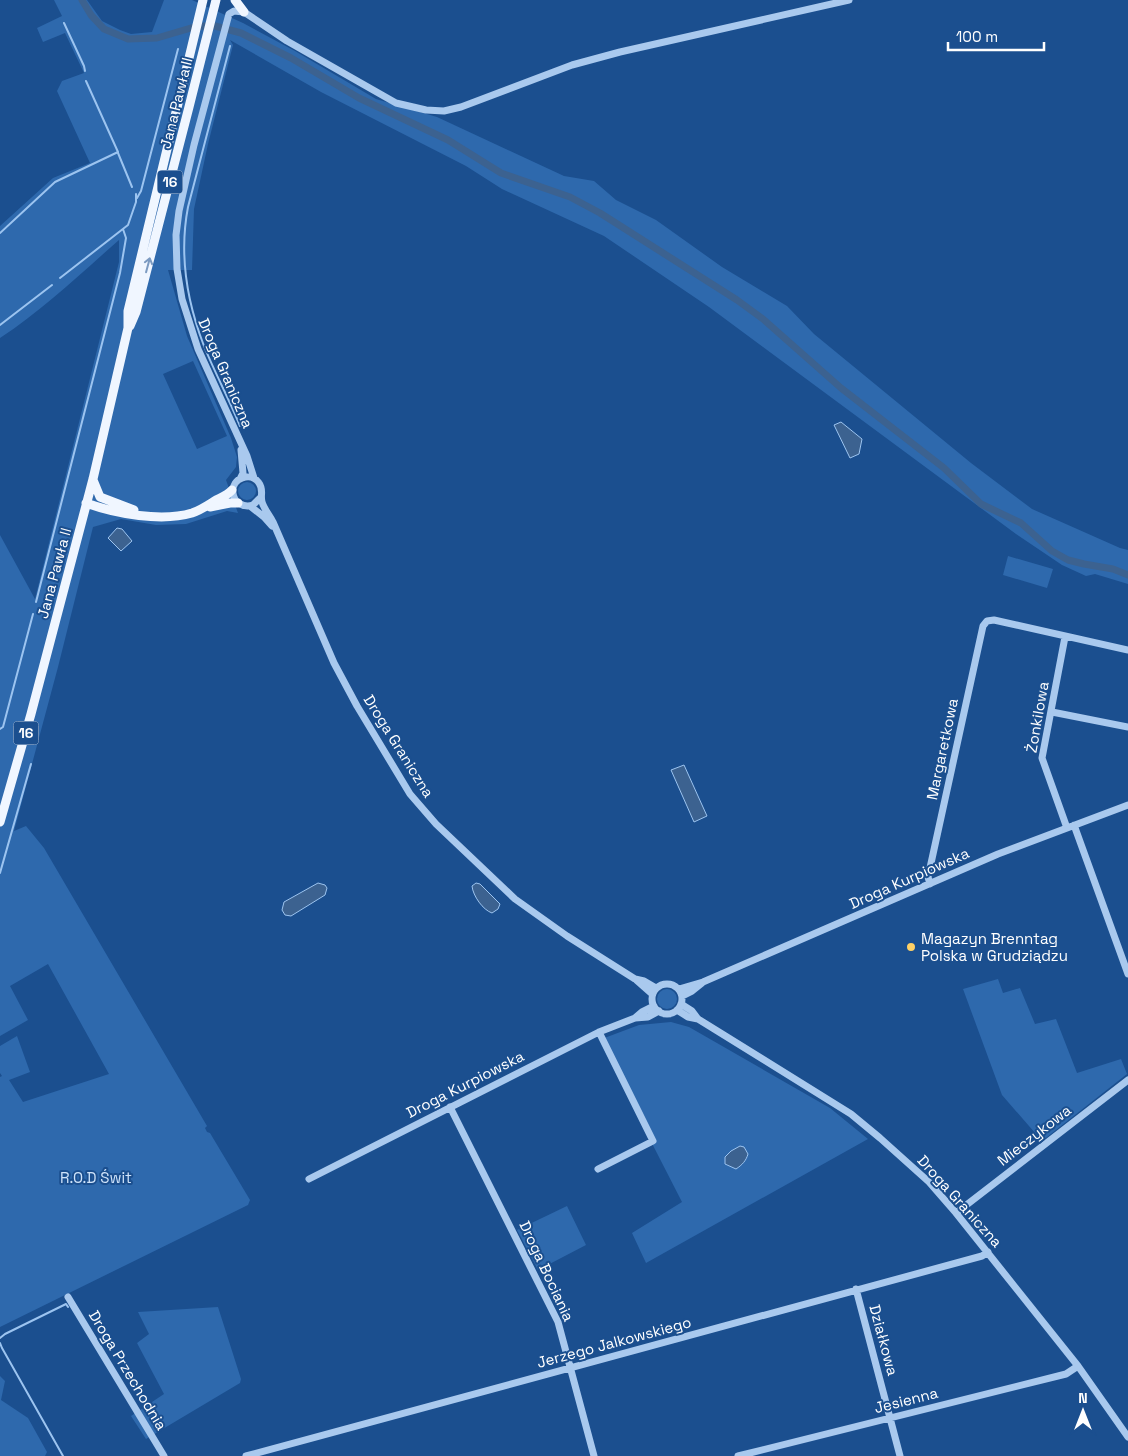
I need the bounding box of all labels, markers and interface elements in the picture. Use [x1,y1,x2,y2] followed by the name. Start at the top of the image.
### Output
[948,20,1044,52] scale bar
[956,27,998,46] text: 100 m
[156,55,196,151] street label: Jana Pawła II
[158,170,182,193] road number: 16
[144,258,153,274] one-way arrow
[194,315,258,431] street label: Droga Graniczna
[33,526,75,620] street label: Jana Pawła II
[1021,680,1053,754] street label: Żonkilowa
[360,691,438,801] street label: Droga Graniczna
[922,696,962,802] street label: Margaretkowa
[14,721,38,744] road number: 16
[846,843,972,913] street label: Droga Kurpiowska
[921,929,1068,965] place label: Magazyn Brenntag Polska w Grudziądzu
[905,941,917,953] marker: Magazyn Brenntag Polska w Grudziądzu
[403,1046,527,1122] street label: Droga Kurpiowska
[993,1100,1075,1170] street label: Mieczykowa
[914,1151,1007,1251] street label: Droga Graniczna
[60,1168,132,1187] park label: R.O.D Świt
[515,1218,579,1325] street label: Droga Bociania
[865,1302,903,1378] street label: Działkowa
[85,1307,171,1434] street label: Droga Przechodnia
[535,1312,693,1372] street label: Jerzego Jalkowskiego
[872,1383,940,1417] street label: Jesienna
[1058,1386,1108,1436] north arrow
[1078,1389,1088,1407] text: N

